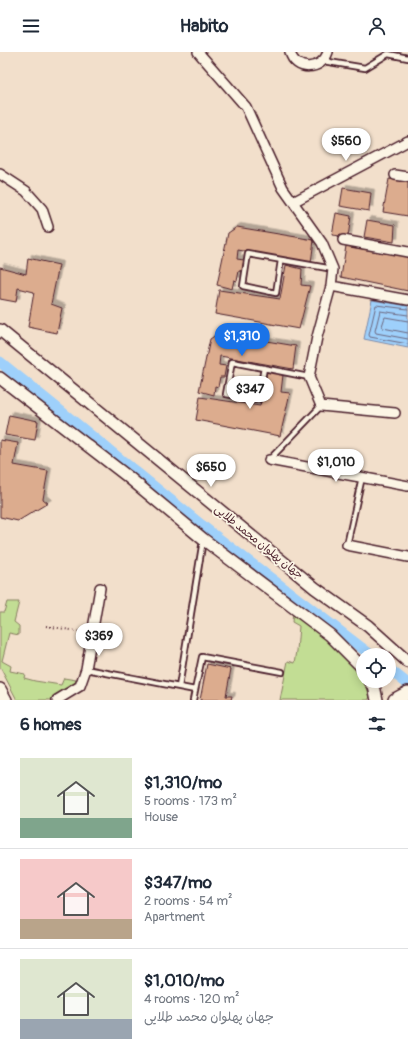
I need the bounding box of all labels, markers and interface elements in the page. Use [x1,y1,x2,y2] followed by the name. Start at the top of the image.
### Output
[20,15,42,37] icon: menu
[180,15,228,38] text: Habito
[366,15,388,37] icon: person
[322,128,370,162] pin: $560
[331,133,361,149] text: $560
[209,323,275,357] pin: $1,310
[224,328,260,344] text: $1,310
[226,376,274,410] pin: $347
[236,381,264,397] text: $347
[303,449,369,483] pin: $1,010
[187,454,235,488] pin: $650
[317,454,355,470] text: $1,010
[196,459,226,475] text: $650
[212,502,306,582] street label: جهان پهلوان محمد طلایی
[75,623,123,657] pin: $369
[85,628,113,644] text: $369
[356,648,396,688] map controls
[356,648,396,688] button: locate
[366,713,388,735] icon: filters
[20,714,81,735] text: 6 homes
[144,772,222,793] text: $1,310/mo
[52,774,100,822] icon: home
[144,793,237,809] text: 5 rooms · 173 m²
[144,809,178,825] text: House
[144,872,212,893] text: $347/mo
[52,875,100,923] icon: home
[144,893,232,909] text: 2 rooms · 54 m²
[144,909,205,925] text: Apartment
[144,970,224,991] text: $1,010/mo
[52,975,100,1023] icon: home
[144,991,239,1007] text: 4 rooms · 120 m²
[144,1009,274,1025] text: جهان پهلوان محمد طلایی

